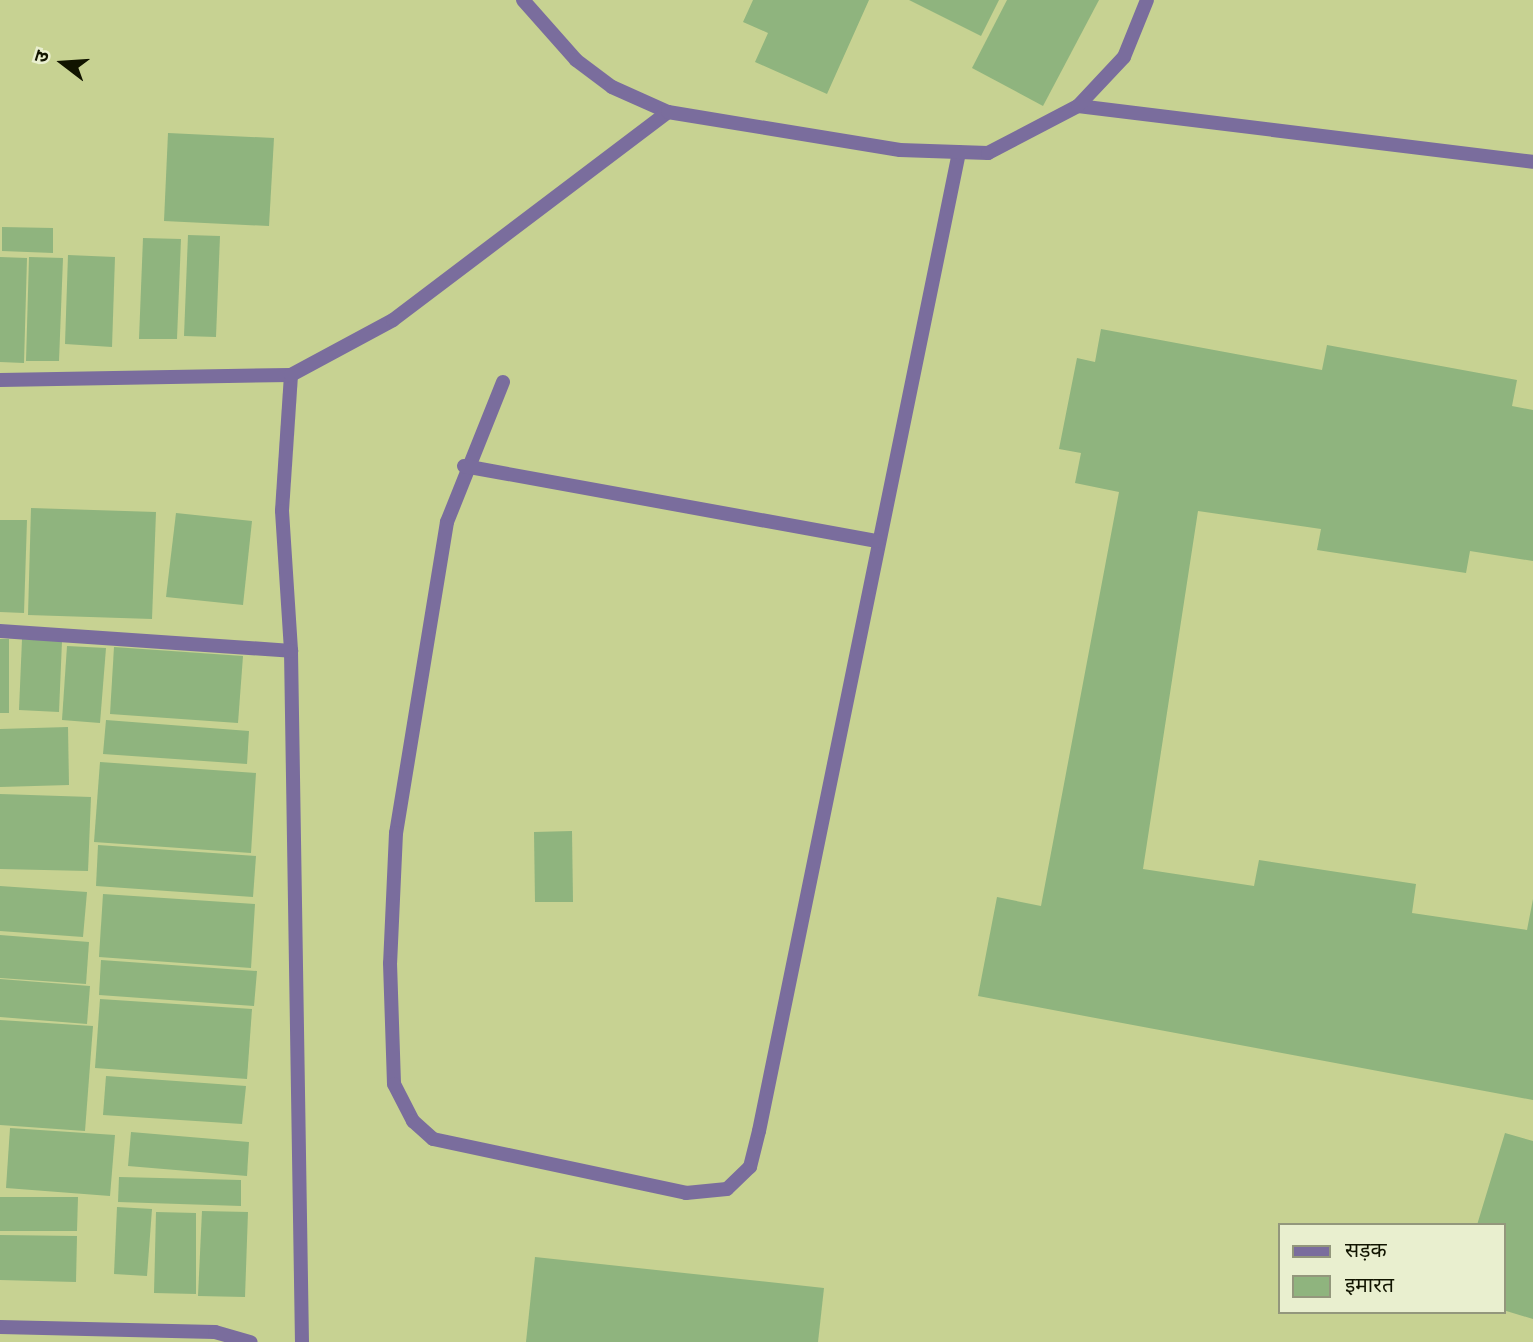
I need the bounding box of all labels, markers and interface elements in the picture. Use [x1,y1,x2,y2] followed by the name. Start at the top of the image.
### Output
[28,28,98,98] north arrow
[30,48,55,65] text: उ
[1278,1223,1505,1314] legend
[1345,1238,1387,1263] text: सड़क
[1345,1273,1394,1298] text: इमारत

